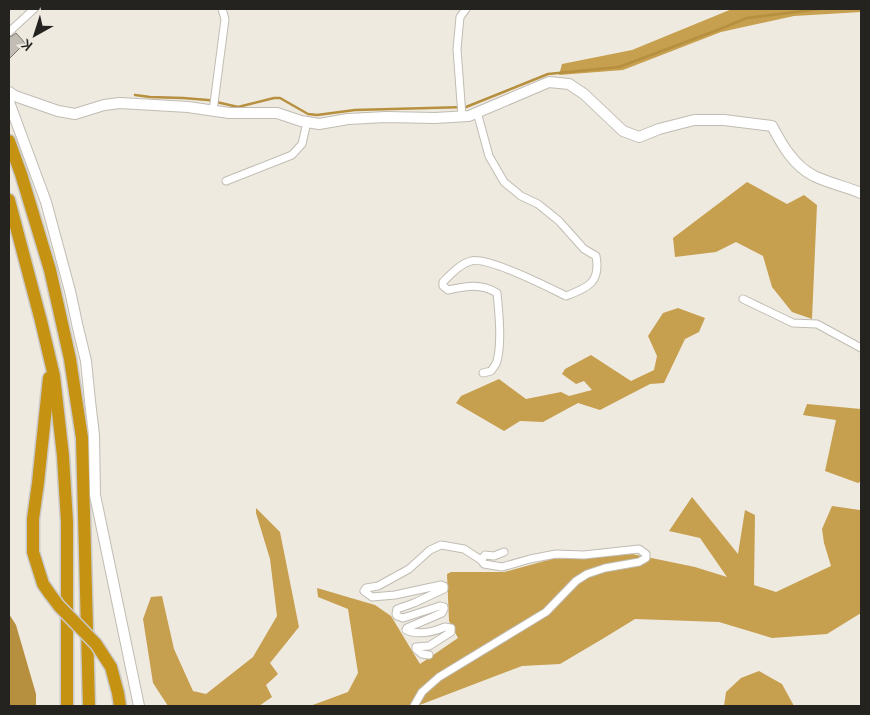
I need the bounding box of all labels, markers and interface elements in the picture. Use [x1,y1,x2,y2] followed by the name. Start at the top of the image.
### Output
[10,10,60,60] north arrow
[16,35,36,56] text: K

